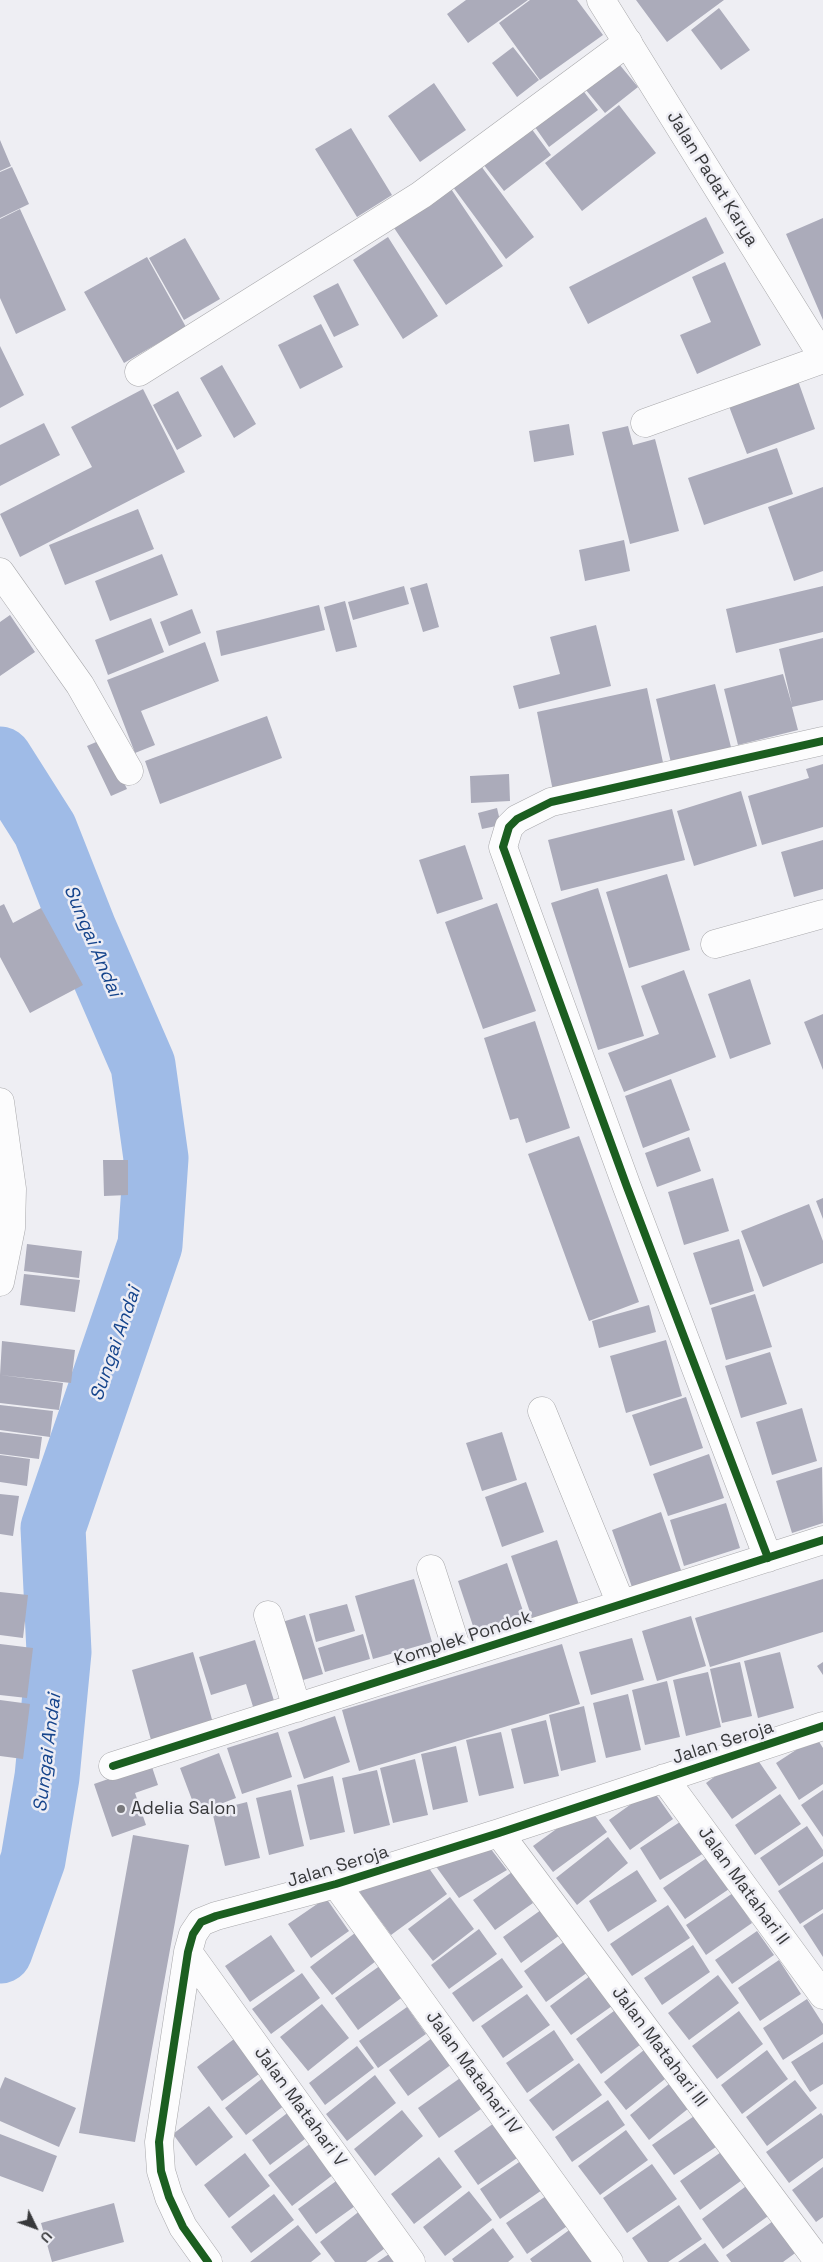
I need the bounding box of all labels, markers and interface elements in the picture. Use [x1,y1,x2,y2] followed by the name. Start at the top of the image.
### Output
[662,107,762,251] street label: Jalan Padat Karya
[58,882,126,1000] water label: Sungai Andai
[86,1284,146,1404] water label: Sungai Andai
[392,1607,534,1671] street label: Komplek Pondok
[29,1693,67,1813] water label: Sungai Andai
[670,1716,776,1770] street label: Jalan Seroja
[131,1798,236,1820] place label: Adelia Salon
[115,1803,127,1815] marker: Adelia Salon
[693,1823,793,1949] street label: Jalan Matahari II
[285,1841,391,1893] street label: Jalan Seroja
[607,1982,711,2112] street label: Jalan Matahari III
[421,2007,525,2139] street label: Jalan Matahari IV
[249,2043,351,2171] street label: Jalan Matahari V
[10,2202,60,2252] north arrow
[36,2228,56,2247] text: U

